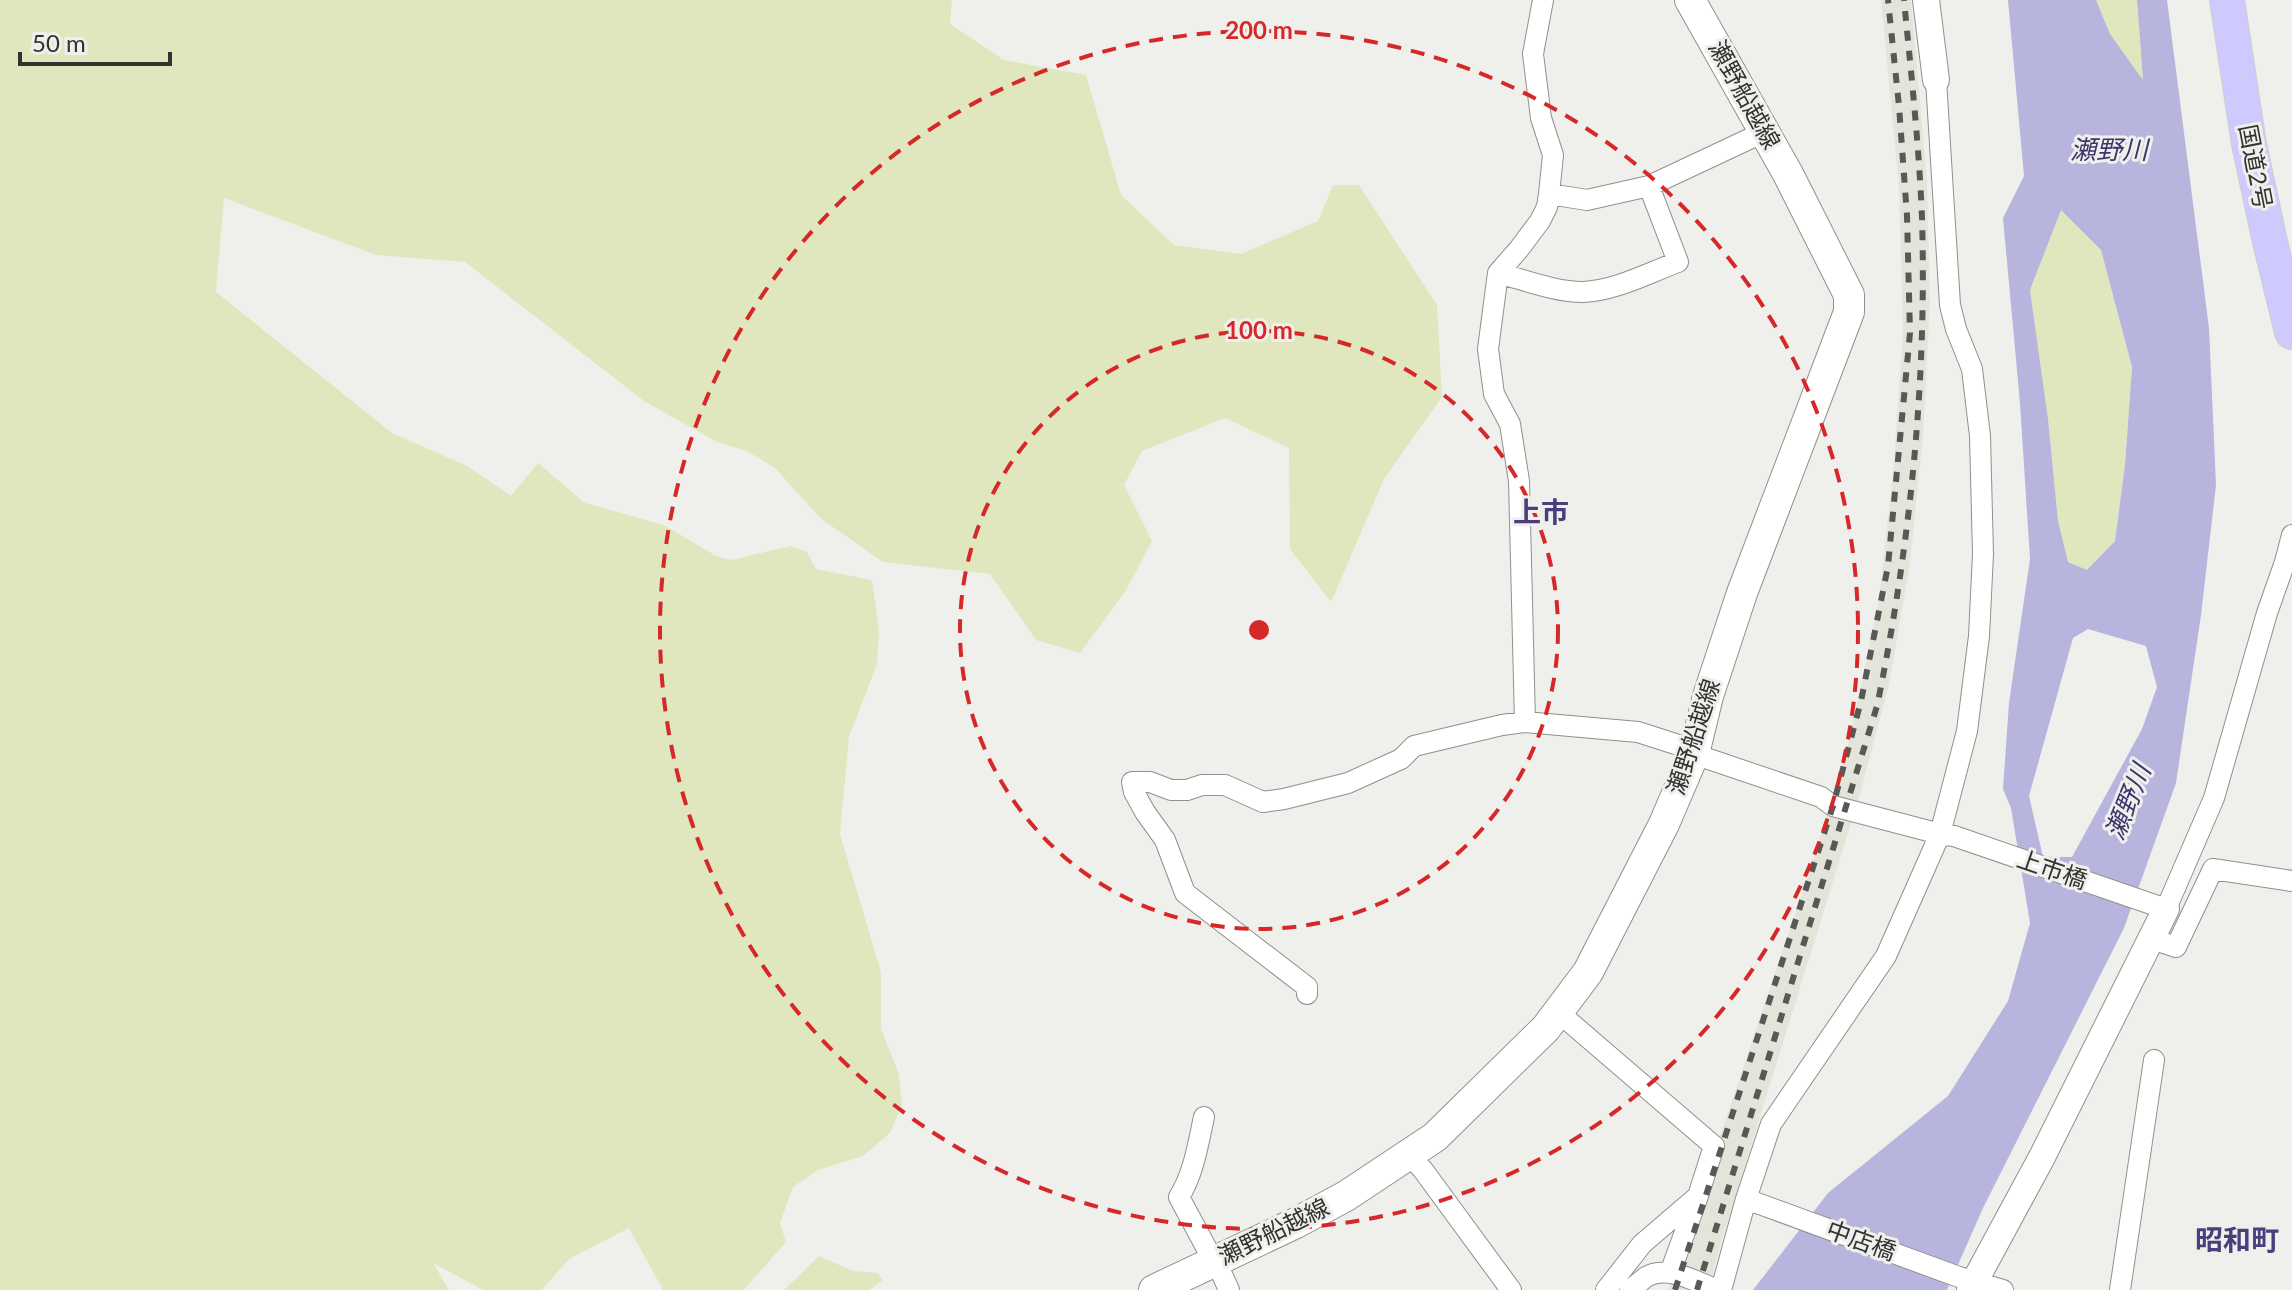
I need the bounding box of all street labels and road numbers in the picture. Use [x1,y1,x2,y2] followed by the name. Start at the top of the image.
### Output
[1704,35,1787,154] street label: 瀬野船越線
[2234,122,2279,212] street label: 国道2号
[1660,675,1725,798] street label: 瀬野船越線
[2014,843,2091,894] street label: 上市橋
[1213,1191,1334,1270] street label: 瀬野船越線
[1823,1214,1900,1266] street label: 中店橋

